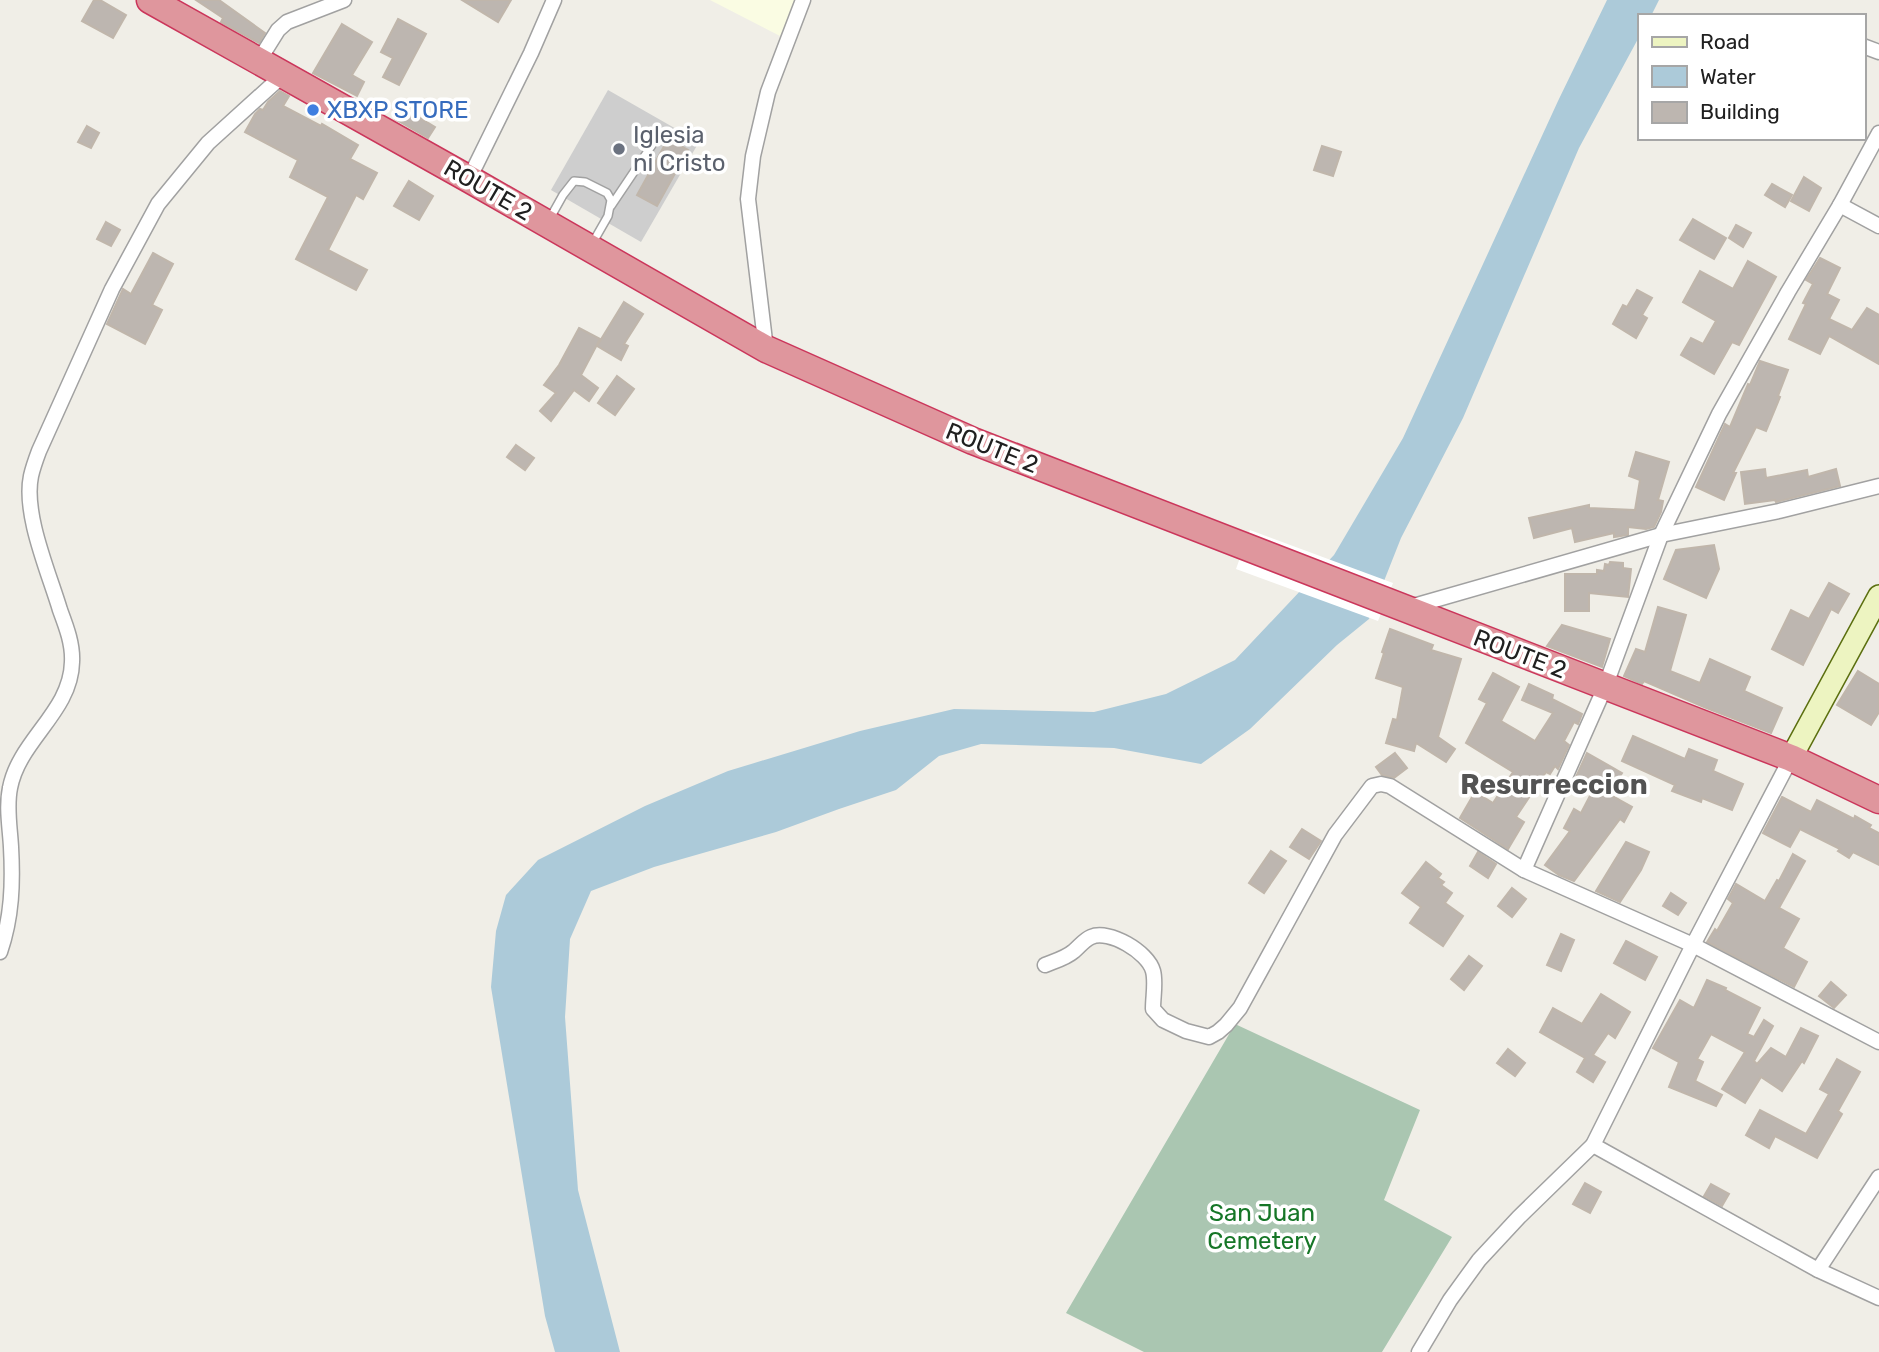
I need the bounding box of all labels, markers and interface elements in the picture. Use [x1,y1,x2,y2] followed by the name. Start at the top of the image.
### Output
[1638,14,1865,140] legend
[1700,29,1750,54] text: Road
[1700,64,1756,89] text: Water
[327,96,469,124] place label: XBXP STORE
[1700,99,1780,124] text: Building
[305,102,321,118] marker: XBXP STORE
[633,121,726,177] place label: Iglesia ni Cristo
[611,141,627,157] marker: Iglesia ni Cristo
[439,154,537,226] street label: ROUTE 2
[942,417,1042,479] street label: ROUTE 2
[1470,624,1570,684] street label: ROUTE 2
[1460,768,1648,801] district label: Resurreccion
[1207,1199,1317,1255] park label: San Juan Cemetery

